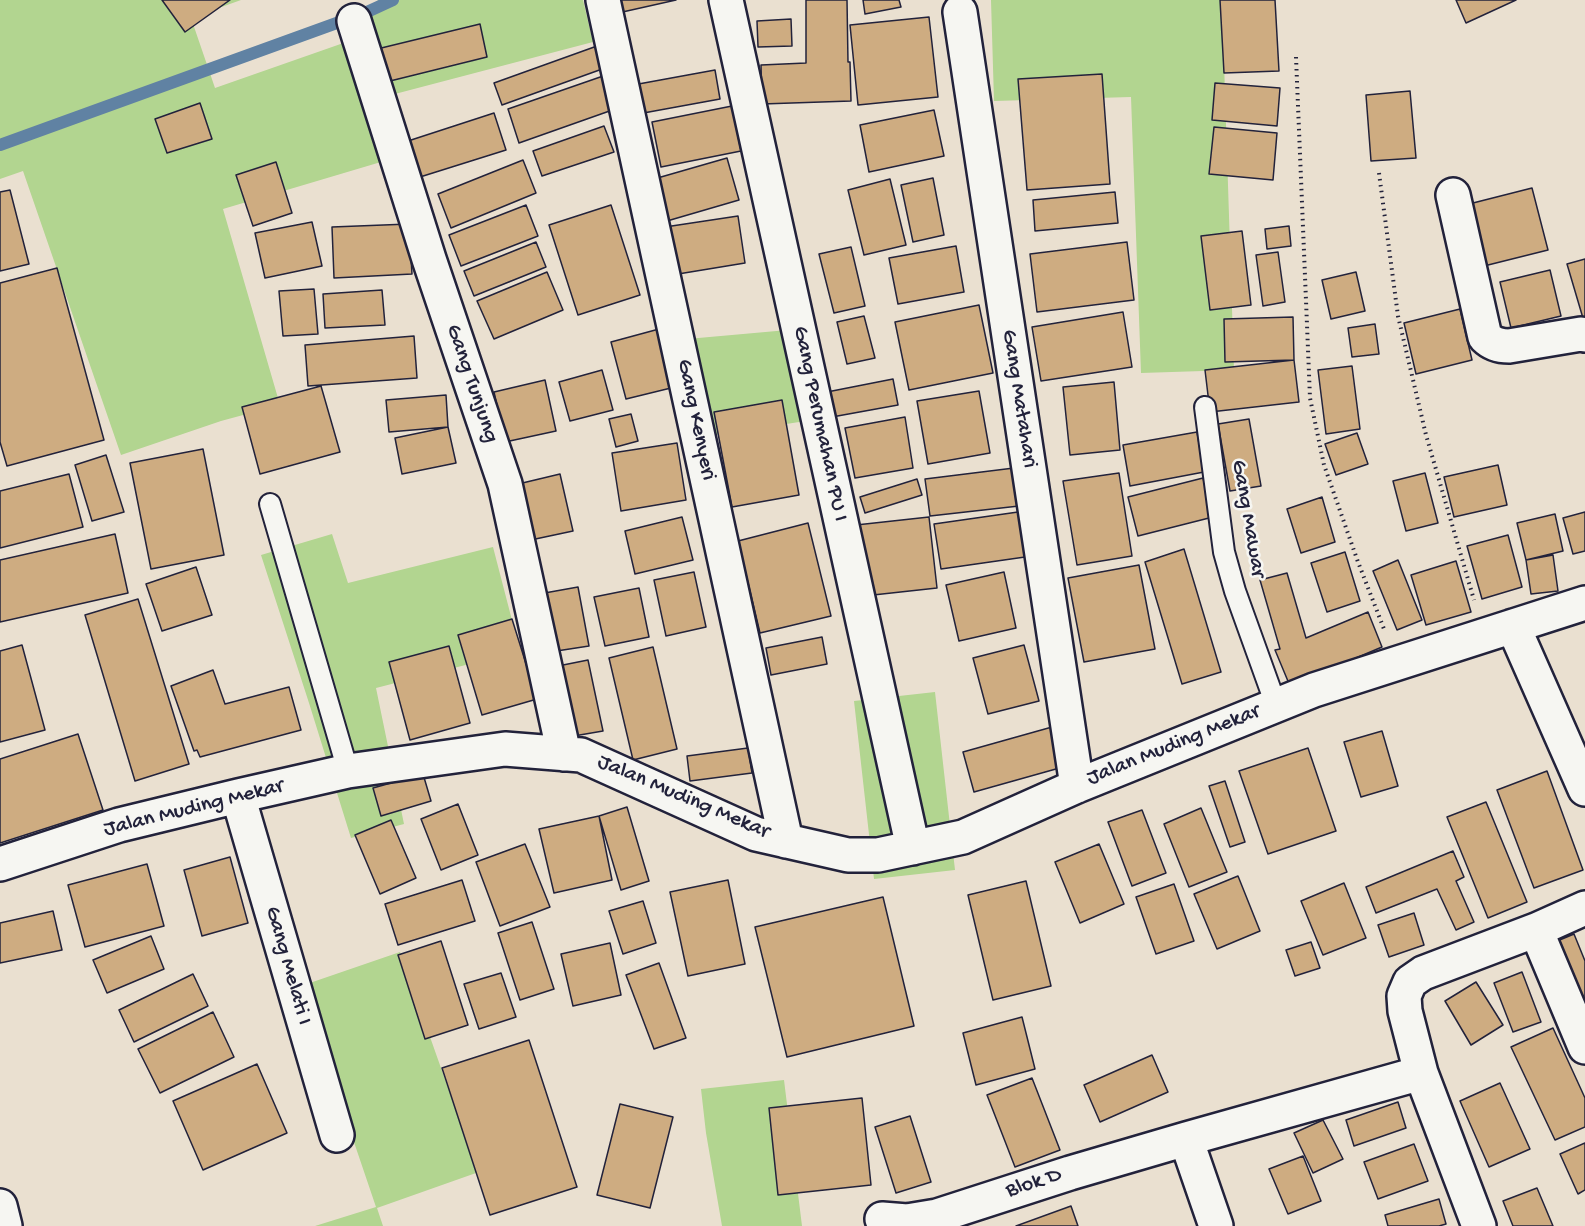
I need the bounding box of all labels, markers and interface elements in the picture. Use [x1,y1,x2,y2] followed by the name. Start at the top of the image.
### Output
[438,321,504,447] street label: Gang Tunjung
[785,324,853,524] street label: Gang Perumahan PU I
[994,328,1042,470] street label: Gang Matahari
[669,357,721,483] street label: Gang Kenyeri
[1224,458,1270,580] street label: Gang Mawar
[1084,699,1264,793] street label: Jalan Muding Mekar
[593,750,773,846] street label: Jalan Muding Mekar
[101,774,287,844] street label: Jalan Muding Mekar
[257,904,317,1028] street label: Gang Melati I
[1003,1163,1065,1205] street label: Blok D

